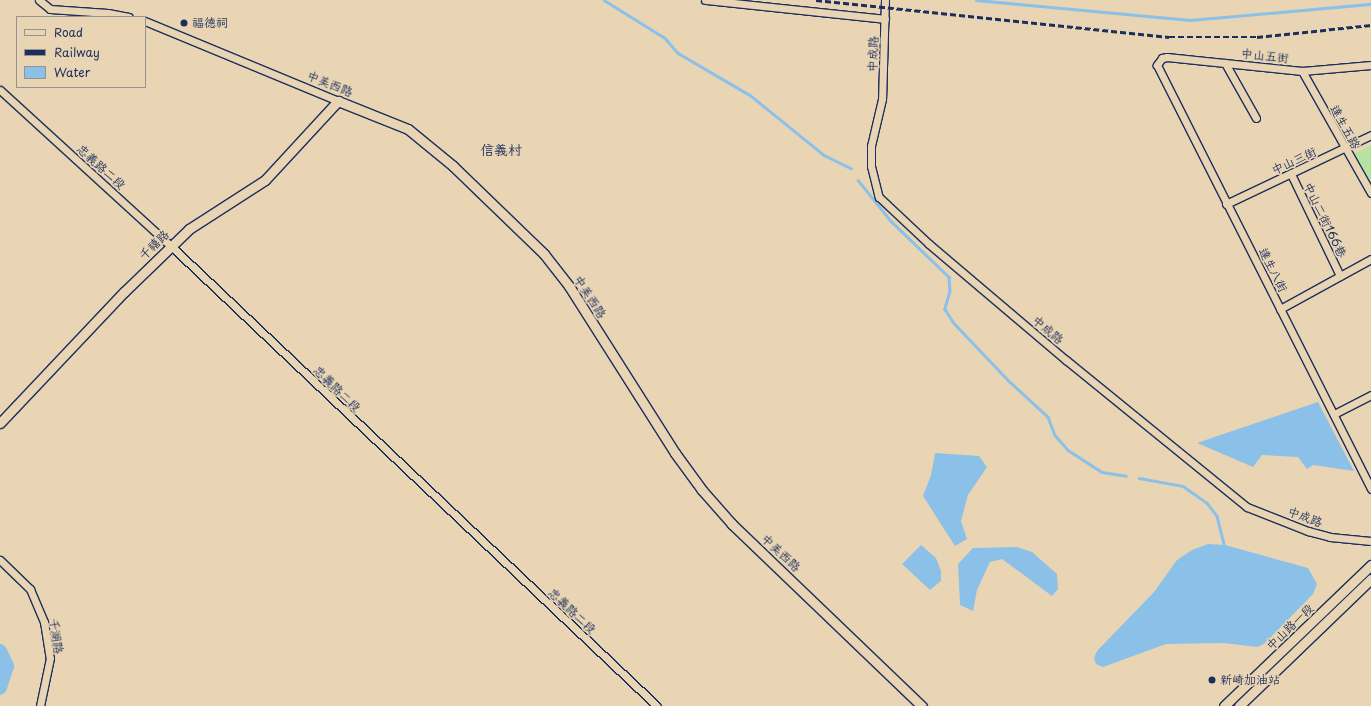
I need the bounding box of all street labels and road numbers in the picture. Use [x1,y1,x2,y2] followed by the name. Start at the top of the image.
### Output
[865,36,881,72] street label: 中成路
[1240,46,1290,66] street label: 中山五街
[305,68,355,100] street label: 中美西路
[1327,103,1363,151] street label: 達生五路
[74,142,128,192] street label: 忠義路二段
[1269,144,1319,178] street label: 中山三街
[1301,180,1349,260] street label: 中山二街166巷
[136,227,172,263] street label: 千禧路
[1256,245,1290,295] street label: 達生八街
[571,273,609,321] street label: 中美西路
[1030,313,1066,347] street label: 中成路
[310,363,364,415] street label: 忠義路二段
[1286,504,1324,530] street label: 中成路
[759,531,803,575] street label: 中美西路
[545,585,599,637] street label: 忠義路二段
[1263,601,1317,653] street label: 中山路一段
[46,617,66,655] street label: 千湖路

